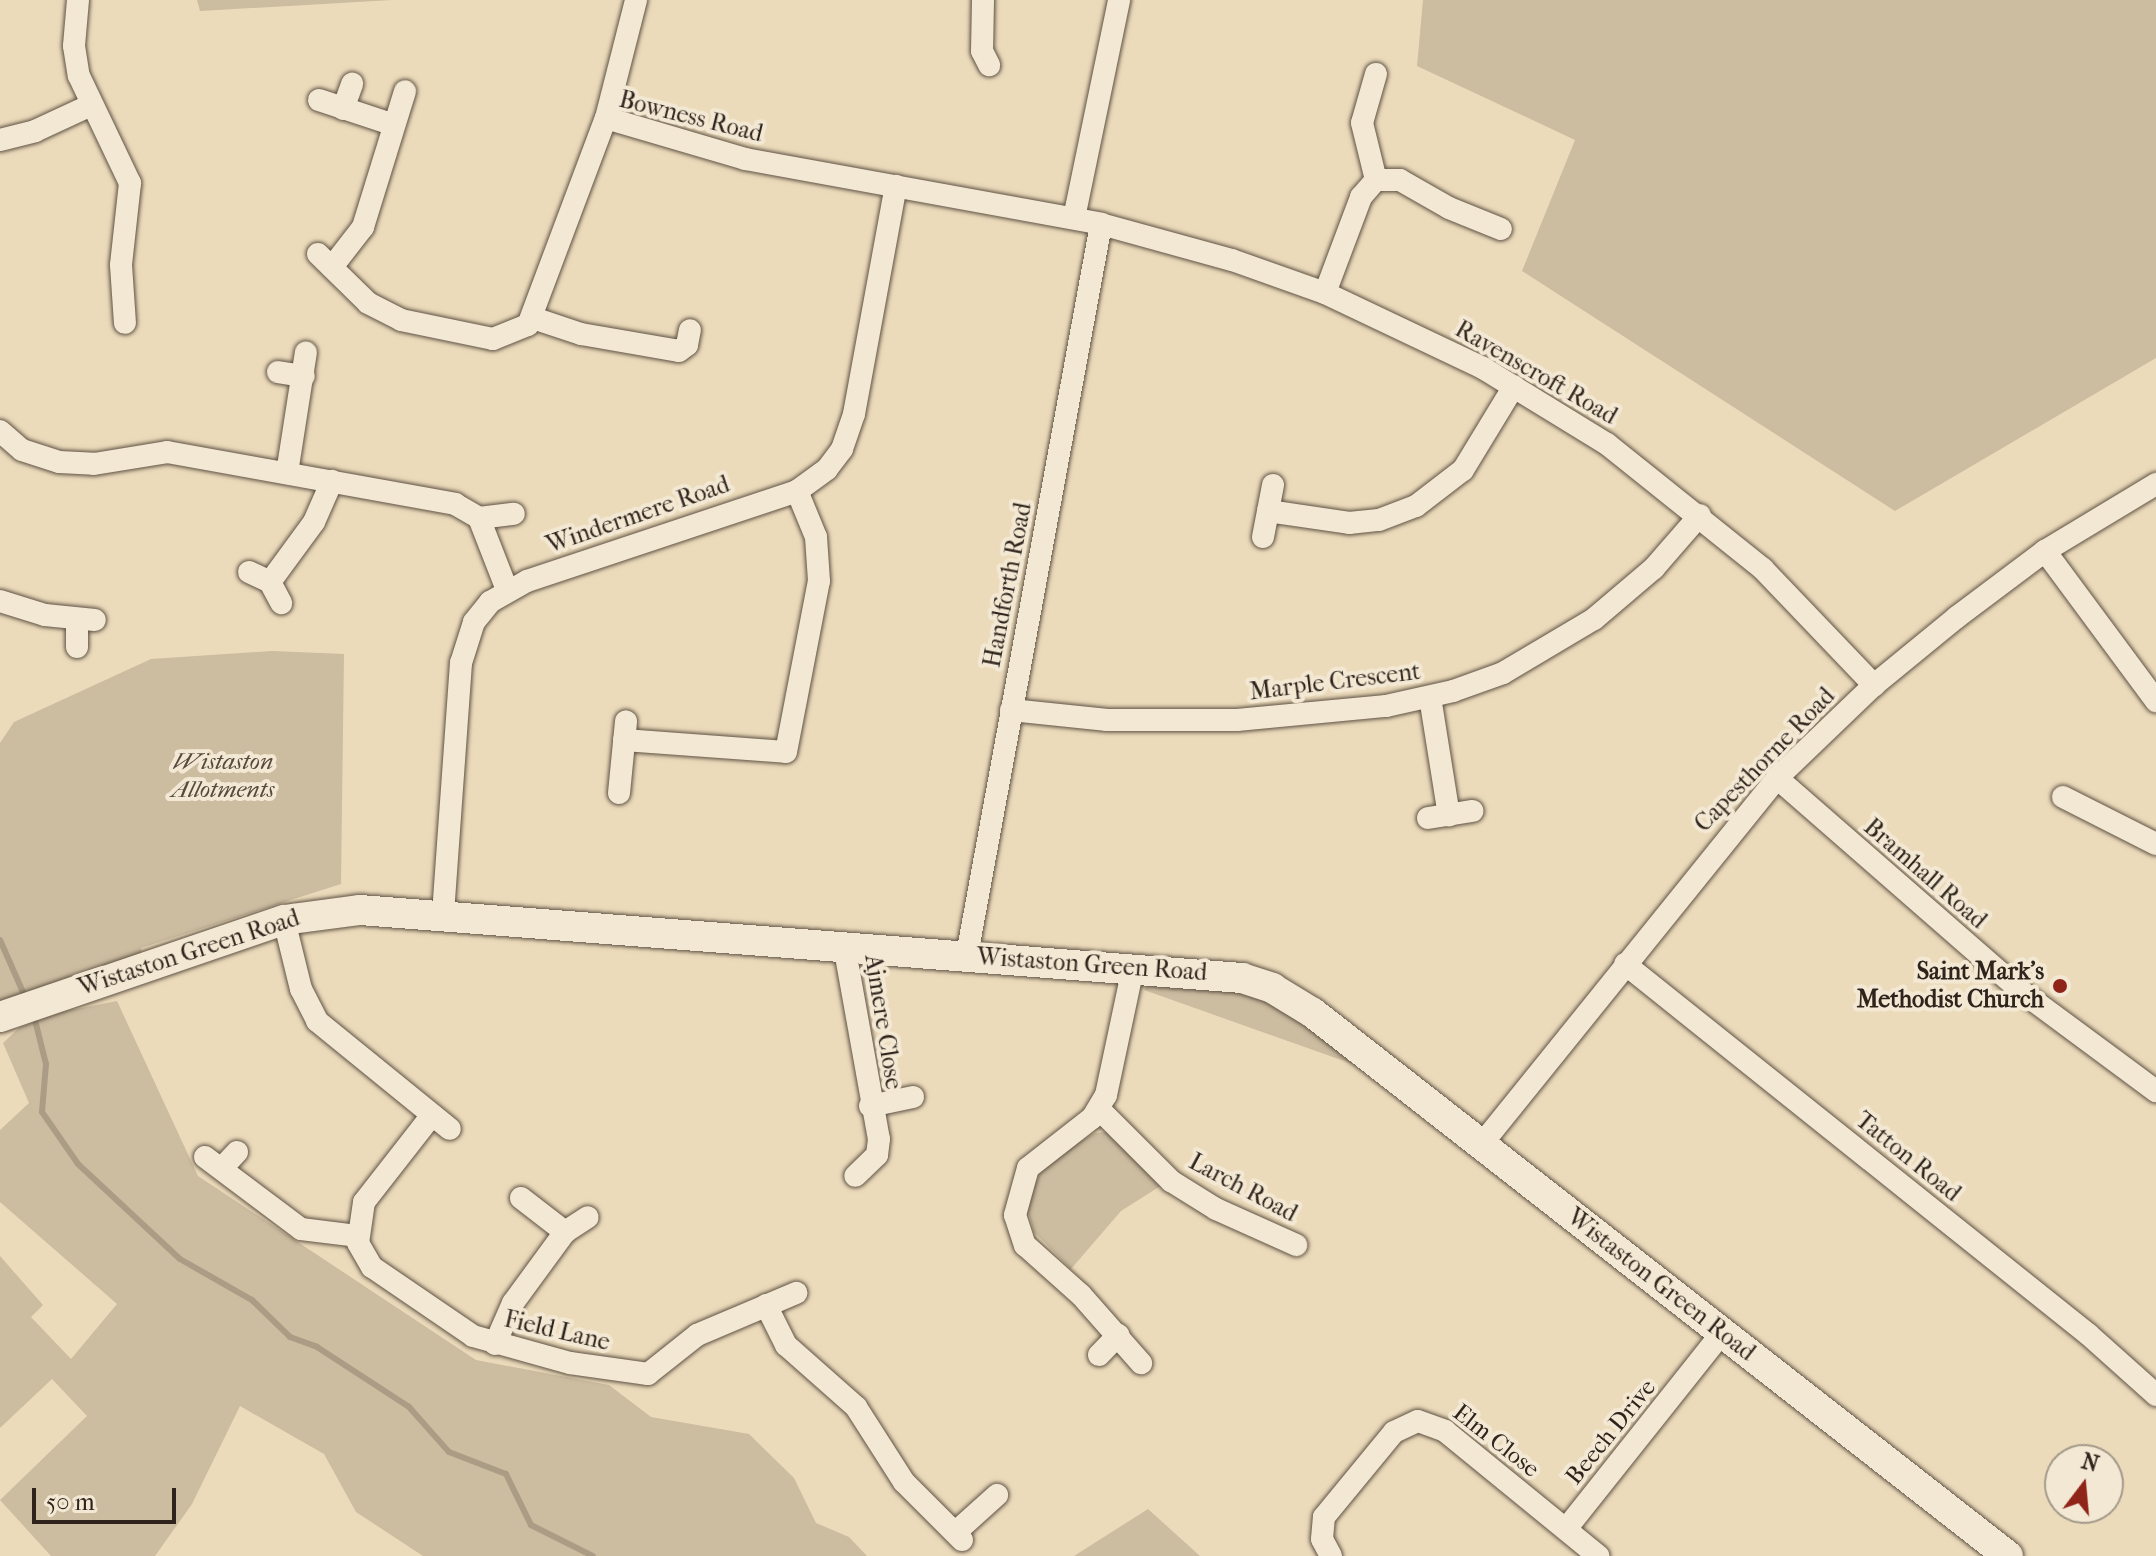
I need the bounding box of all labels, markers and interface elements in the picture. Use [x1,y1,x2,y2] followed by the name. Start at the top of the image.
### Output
[616,85,766,149] street label: Bowness Road
[1450,315,1622,431] street label: Ravenscroft Road
[543,470,733,560] street label: Windermere Road
[978,500,1038,670] street label: Handforth Road
[1248,657,1422,707] street label: Marple Crescent
[1689,682,1841,838] street label: Capesthorne Road
[172,748,274,804] park label: Wistaston Allotments
[1858,813,1992,935] street label: Bramhall Road
[75,904,303,1002] street label: Wistaston Green Road
[976,943,1208,987] street label: Wistaston Green Road
[858,953,908,1091] street label: Ajmere Close
[1857,958,2044,1014] place label: Saint Mark’s Methodist Church
[2051,977,2069,995] marker: Saint Mark’s Methodist Church
[1850,1106,1966,1208] street label: Tatton Road
[1184,1148,1302,1228] street label: Larch Road
[1561,1203,1761,1367] street label: Wistaston Green Road
[501,1305,613,1357] street label: Field Lane
[1560,1374,1662,1490] street label: Beech Drive
[1447,1398,1545,1484] street label: Elm Close
[2044,1444,2124,1524] north arrow
[2078,1448,2102,1478] text: N
[36,1472,180,1522] scale bar
[46,1488,95,1516] text: 50 m

